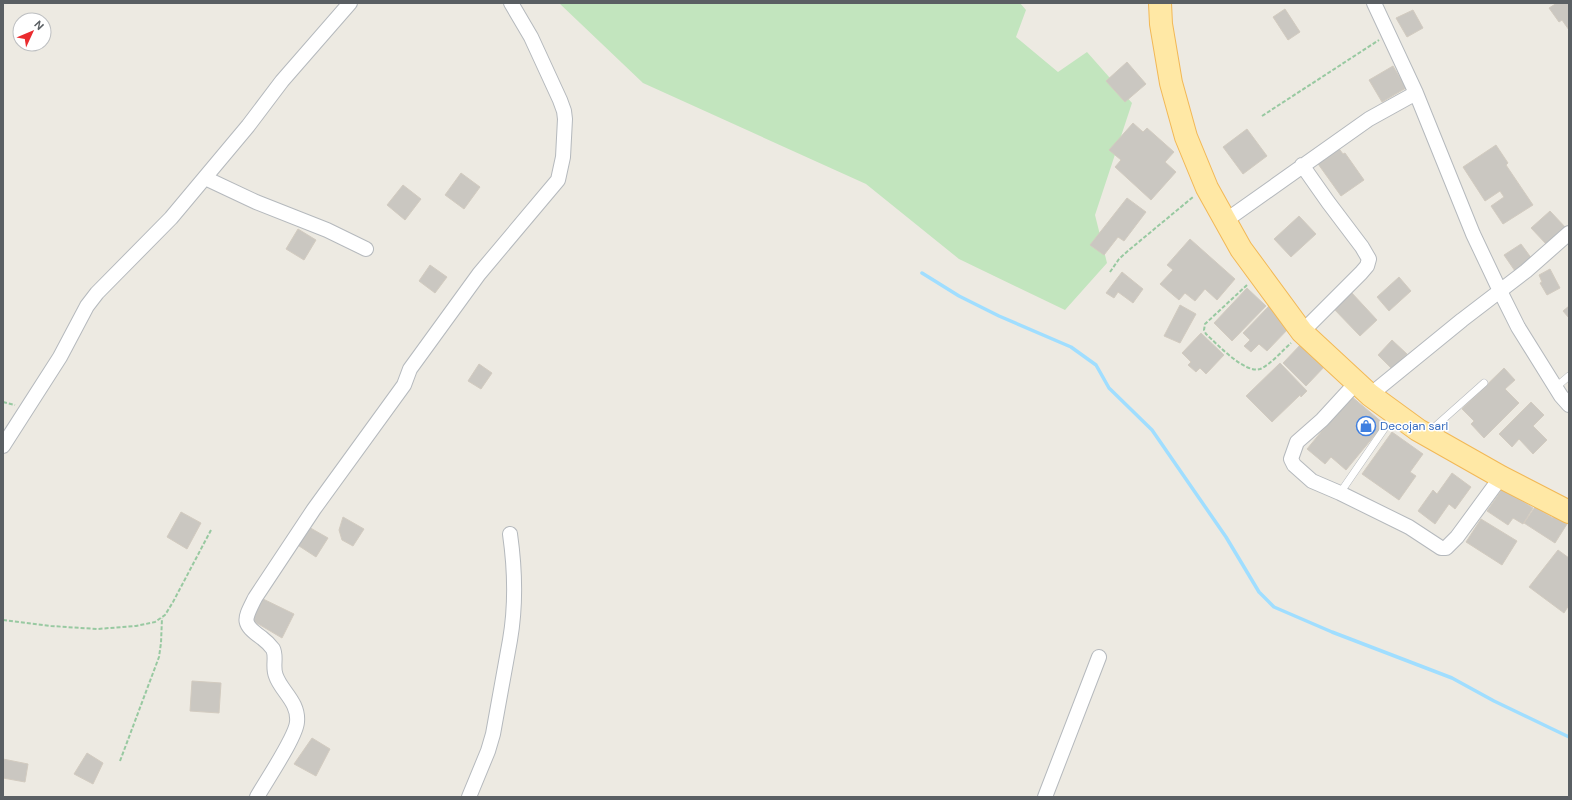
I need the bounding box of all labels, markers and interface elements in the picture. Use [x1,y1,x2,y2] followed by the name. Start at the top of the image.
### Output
[12,12,52,52] north arrow
[31,17,47,33] text: N
[1355,415,1377,437] shop icon: Decojan sarl
[1380,418,1448,434] place label: Decojan sarl

